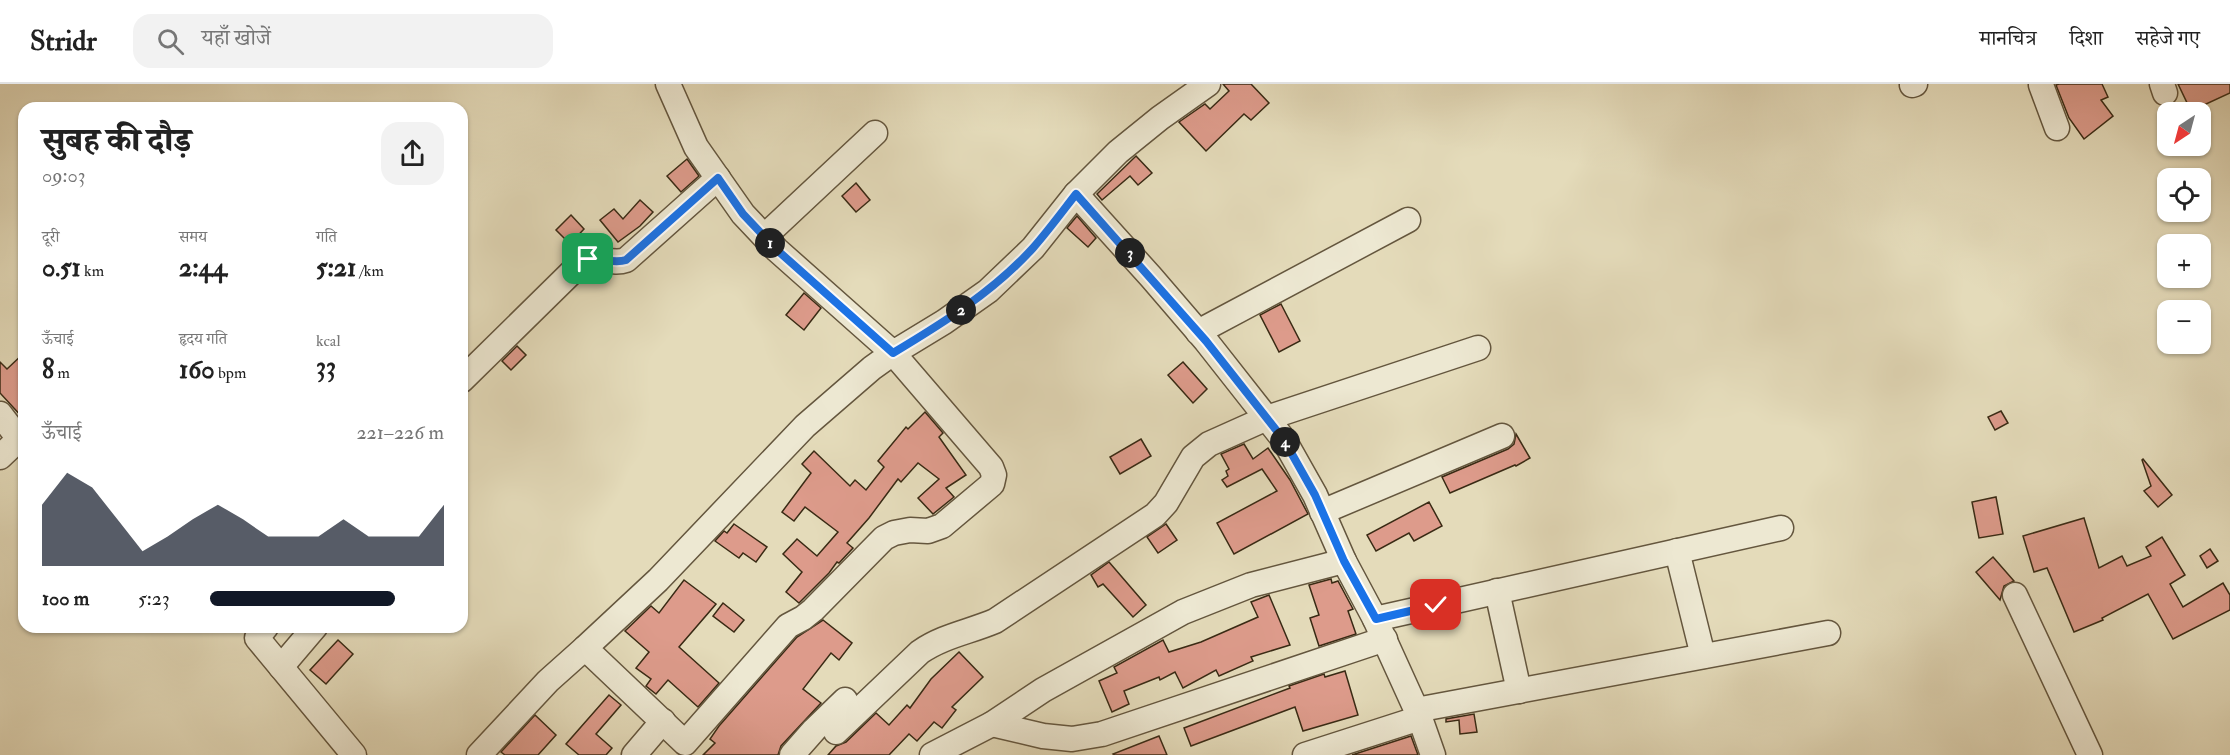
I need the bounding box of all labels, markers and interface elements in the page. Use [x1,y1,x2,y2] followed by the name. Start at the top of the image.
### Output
[133,14,553,68] search box
[30,24,97,59] text: Stridr
[202,24,271,52] text: यहाँ खोजें
[154,25,187,58] icon: search
[1980,25,2036,52] text: मानचित्र
[2069,25,2103,52] text: दिशा
[2136,25,2200,52] text: सहेजे गए
[2157,102,2211,156] north arrow
[2157,102,2211,354] map controls
[42,120,191,161] text: सुबह की दौड़
[381,122,444,185] button: share
[42,163,85,188] text: 09:03
[2157,168,2211,222] button: locate
[42,227,59,247] text: दूरी
[179,227,207,247] text: समय
[316,227,337,247] text: गति
[755,228,785,258] pin: 1
[562,233,613,284] pin
[767,233,773,253] text: 1
[2157,234,2211,288] button: +
[1115,238,1145,268] pin: 3
[571,242,604,275] icon: arrive
[1127,243,1133,263] text: 3
[42,252,81,284] text: 0.51
[179,252,227,284] text: 2:44
[316,252,356,284] text: 5:21
[81,261,104,281] text: km
[356,261,384,281] text: /km
[946,295,976,325] pin: 2
[957,300,965,320] text: 2
[2157,300,2211,354] button: −
[42,329,74,349] text: ऊँचाई
[179,329,227,349] text: हृदय गति
[316,331,341,351] text: kcal
[316,351,336,383] text: 33
[42,354,54,386] text: 8
[179,354,215,386] text: 160
[54,363,70,383] text: m
[215,363,246,383] text: bpm
[42,420,81,445] text: ऊँचाई
[356,420,444,445] text: 221–226 m
[1270,427,1300,457] pin: 4
[1281,432,1289,452] text: 4
[1410,579,1461,630] pin
[42,586,89,611] text: 100 m
[138,586,170,611] text: 5:23
[1419,588,1452,621] icon: check

